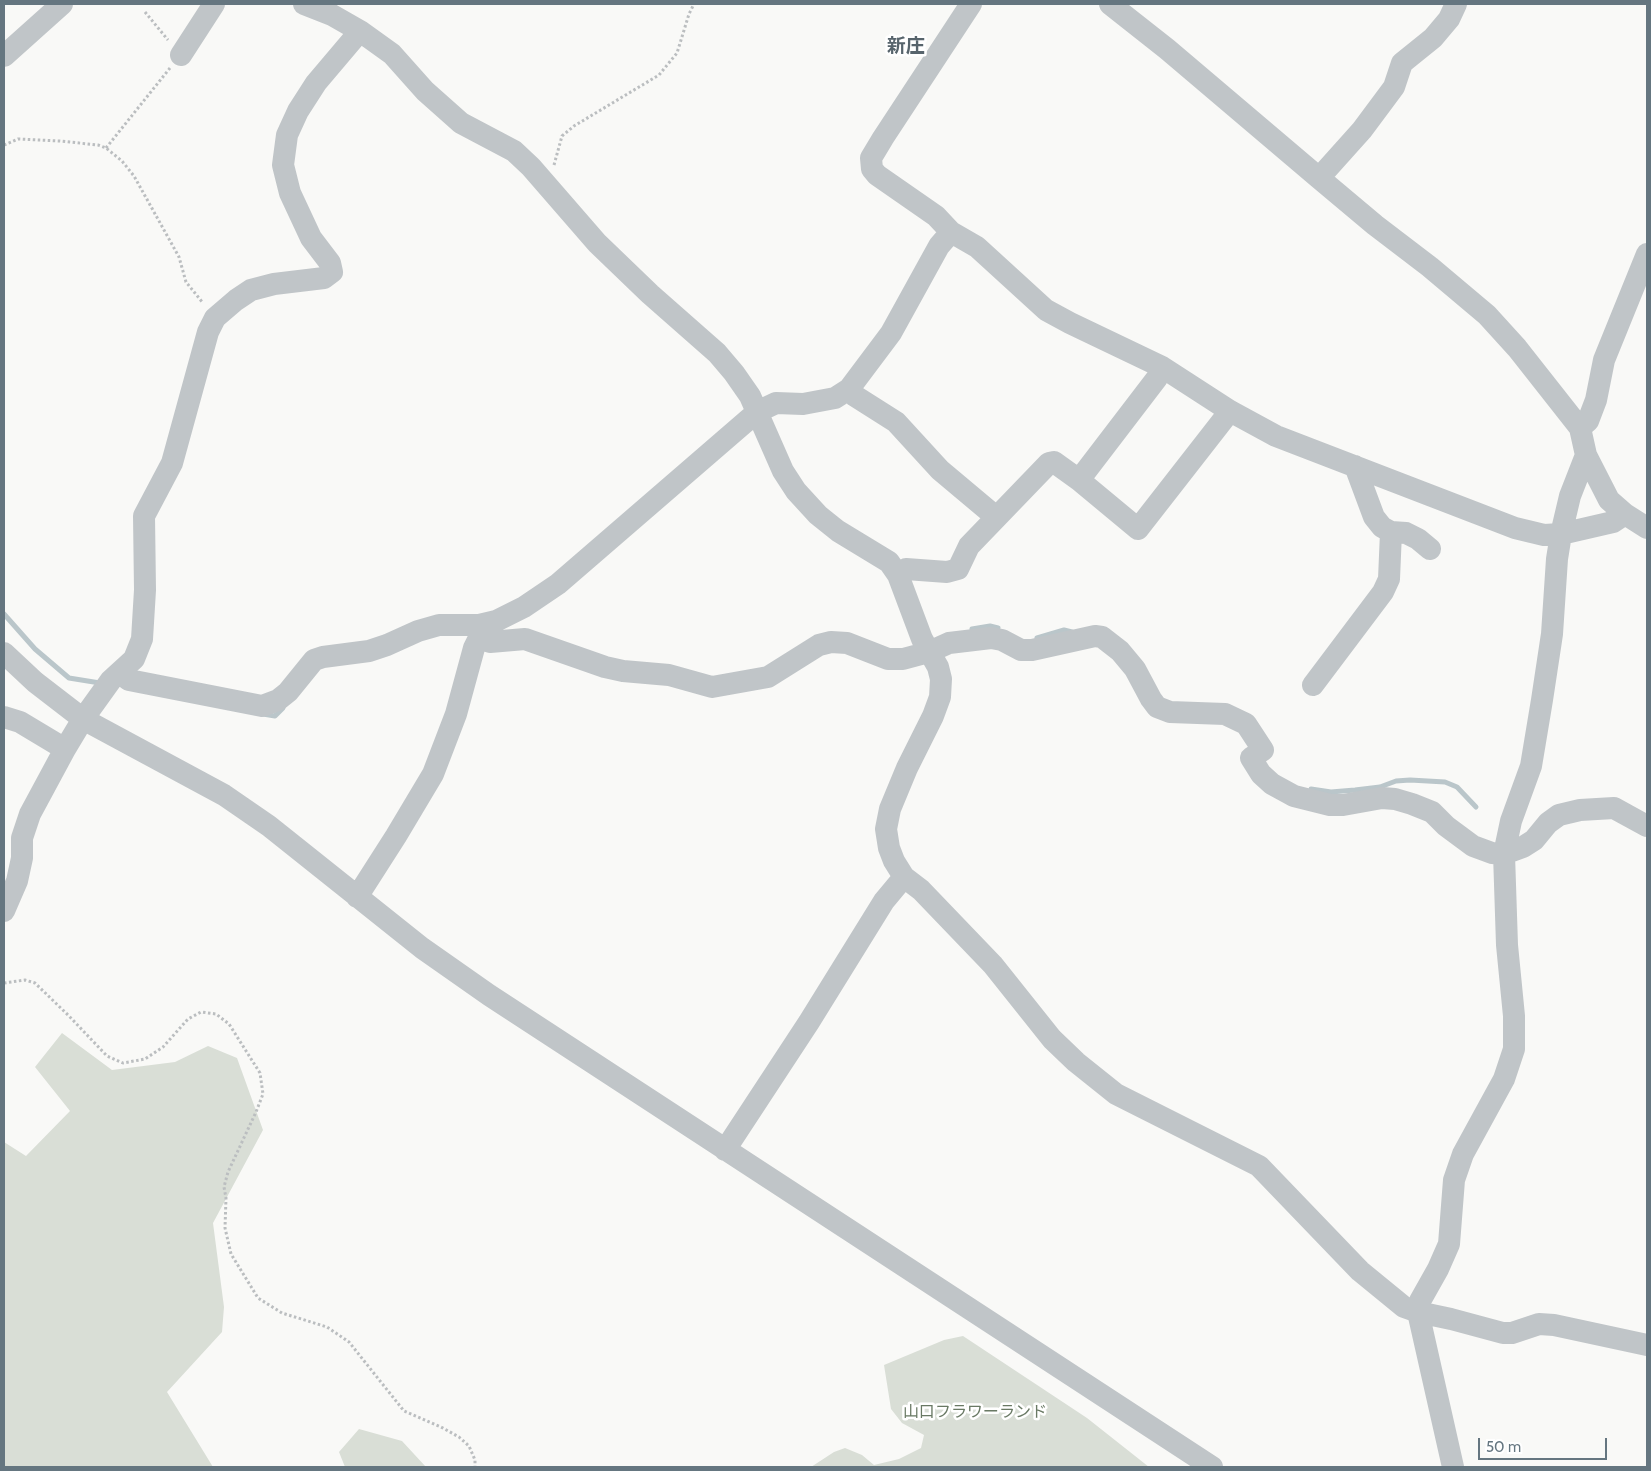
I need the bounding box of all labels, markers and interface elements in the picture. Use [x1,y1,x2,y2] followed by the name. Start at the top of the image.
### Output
[887,35,925,57] district label: 新庄
[903,1402,1047,1422] park label: 山口フラワーランド
[1481,1428,1610,1460] scale bar
[1486,1438,1521,1456] text: 50 m

